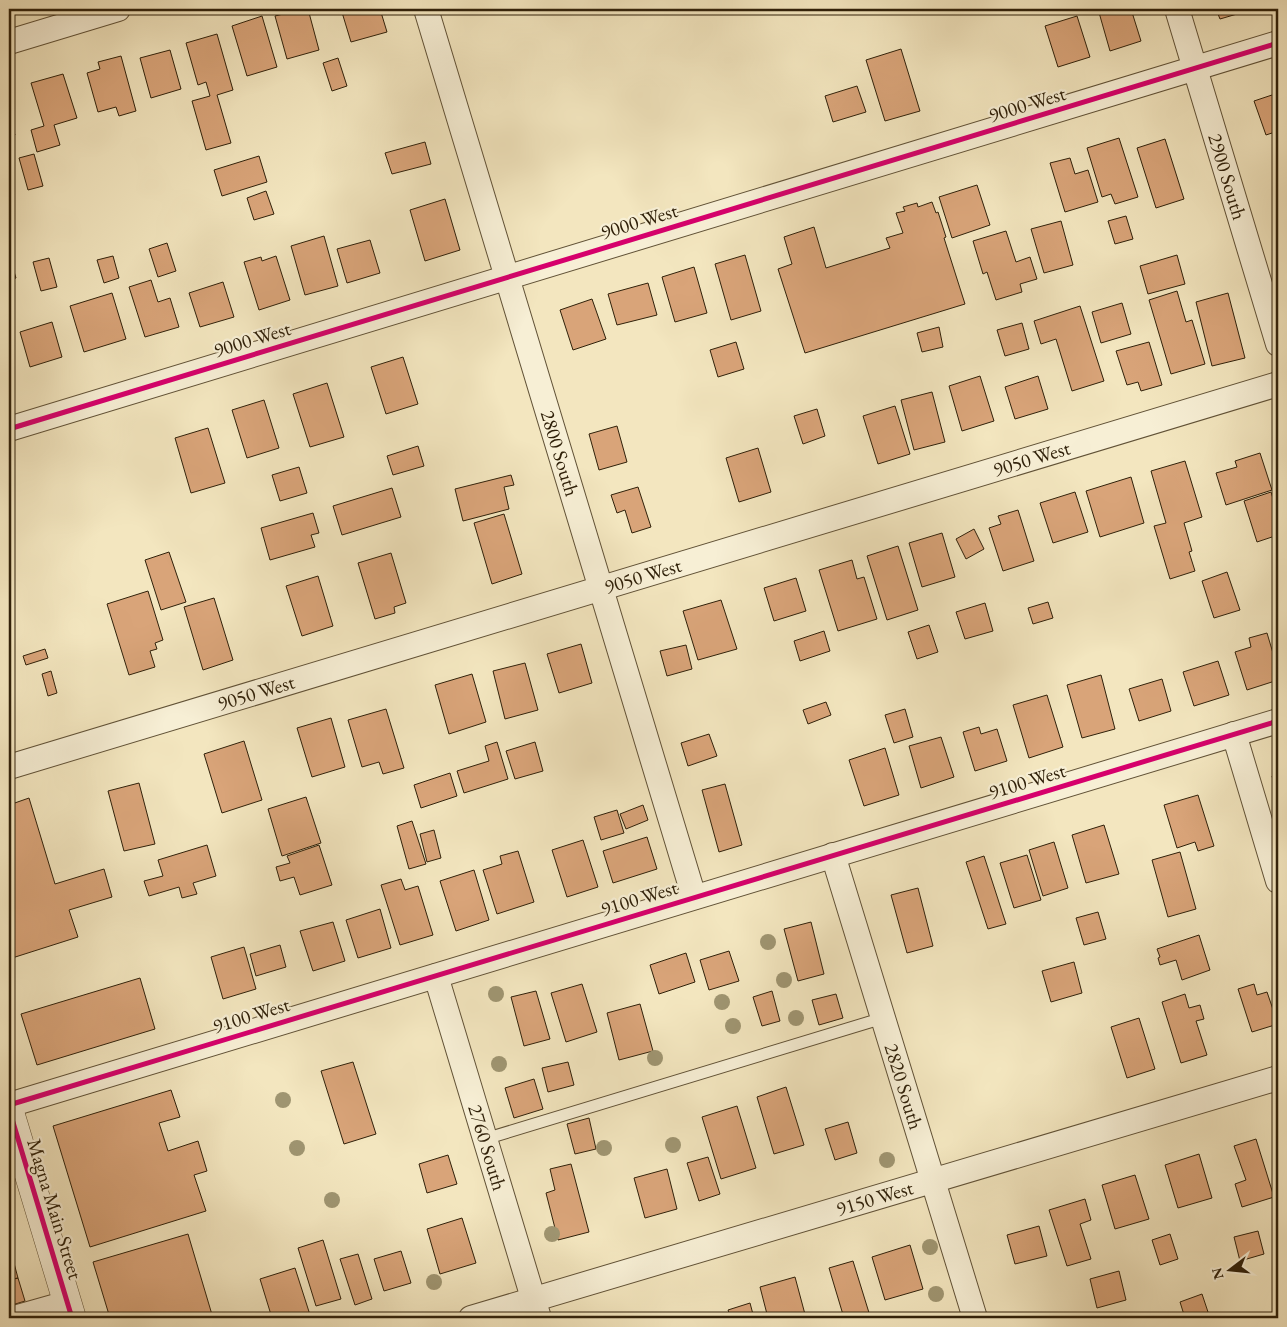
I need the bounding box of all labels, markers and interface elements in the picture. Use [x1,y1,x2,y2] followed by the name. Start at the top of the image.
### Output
[985,80,1069,128] street label: 9000 West
[1202,130,1253,223] street label: 2900 South
[597,197,681,245] street label: 9000 West
[210,315,294,363] street label: 9000 West
[535,407,585,499] street label: 2800 South
[990,434,1074,482] street label: 9050 West
[601,552,685,600] street label: 9050 West
[214,668,298,716] street label: 9050 West
[985,757,1069,805] street label: 9100 West
[597,874,681,922] street label: 9100 West
[209,991,293,1039] street label: 9100 West
[879,1040,929,1133] street label: 2820 South
[462,1101,513,1194] street label: 2760 South
[21,1135,89,1283] street label: Magna Main Street
[833,1174,917,1222] street label: 9150 West
[1204,1244,1254,1294] north arrow
[1207,1265,1228,1282] text: N

